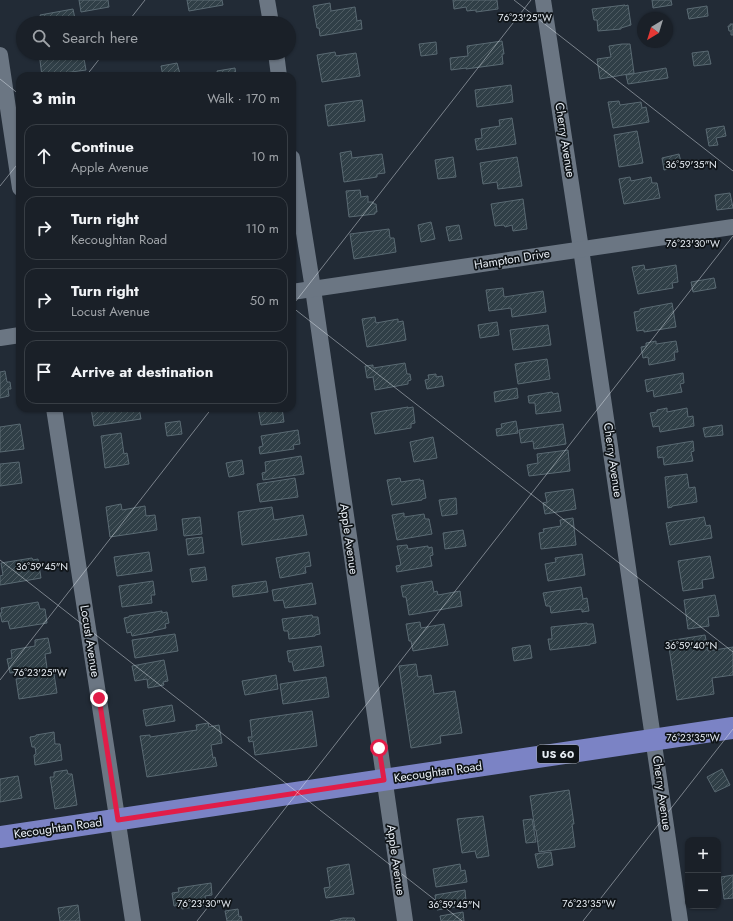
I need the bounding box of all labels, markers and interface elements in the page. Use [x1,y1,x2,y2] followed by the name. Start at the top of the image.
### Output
[498,10,552,25] text: 76°23'25"W
[637,12,673,48] north arrow
[16,16,296,60] search box
[30,27,52,49] icon: search
[62,27,138,49] text: Search here
[32,86,76,110] text: 3 min
[207,89,280,108] text: Walk · 170 m
[550,101,580,179] street label: Cherry Avenue
[71,136,134,158] text: Continue
[33,145,55,167] icon: ahead
[251,147,279,166] text: 10 m
[665,157,717,172] text: 36°59'35"N
[71,158,148,177] text: Apple Avenue
[71,208,139,230] text: Turn right
[33,217,55,239] icon: right
[245,219,279,238] text: 110 m
[71,230,167,249] text: Kecoughtan Road
[666,236,720,251] text: 76°23'30"W
[473,244,551,274] street label: Hampton Drive
[71,280,139,302] text: Turn right
[33,289,55,311] icon: right
[250,291,279,310] text: 50 m
[71,302,150,321] text: Locust Avenue
[33,361,55,383] icon: arrive
[71,361,213,383] text: Arrive at destination
[599,421,627,499] street label: Cherry Avenue
[335,502,363,576] street label: Apple Avenue
[16,559,68,574] text: 36°59'45"N
[75,604,105,678] street label: Locust Avenue
[665,638,717,653] text: 36°59'40"N
[13,665,67,680] text: 76°23'25"W
[90,689,108,707] route end
[666,730,720,745] text: 76°23'35"W
[370,739,388,757] route start
[537,745,579,763] road number: US 60
[648,754,676,832] street label: Cherry Avenue
[393,757,483,787] street label: Kecoughtan Road
[13,813,103,843] street label: Kecoughtan Road
[382,823,410,897] street label: Apple Avenue
[685,837,721,909] map controls
[685,837,721,873] button: +
[685,873,721,909] button: −
[177,896,231,911] text: 76°23'30"W
[562,896,616,911] text: 76°23'35"W
[428,897,480,912] text: 36°59'45"N

